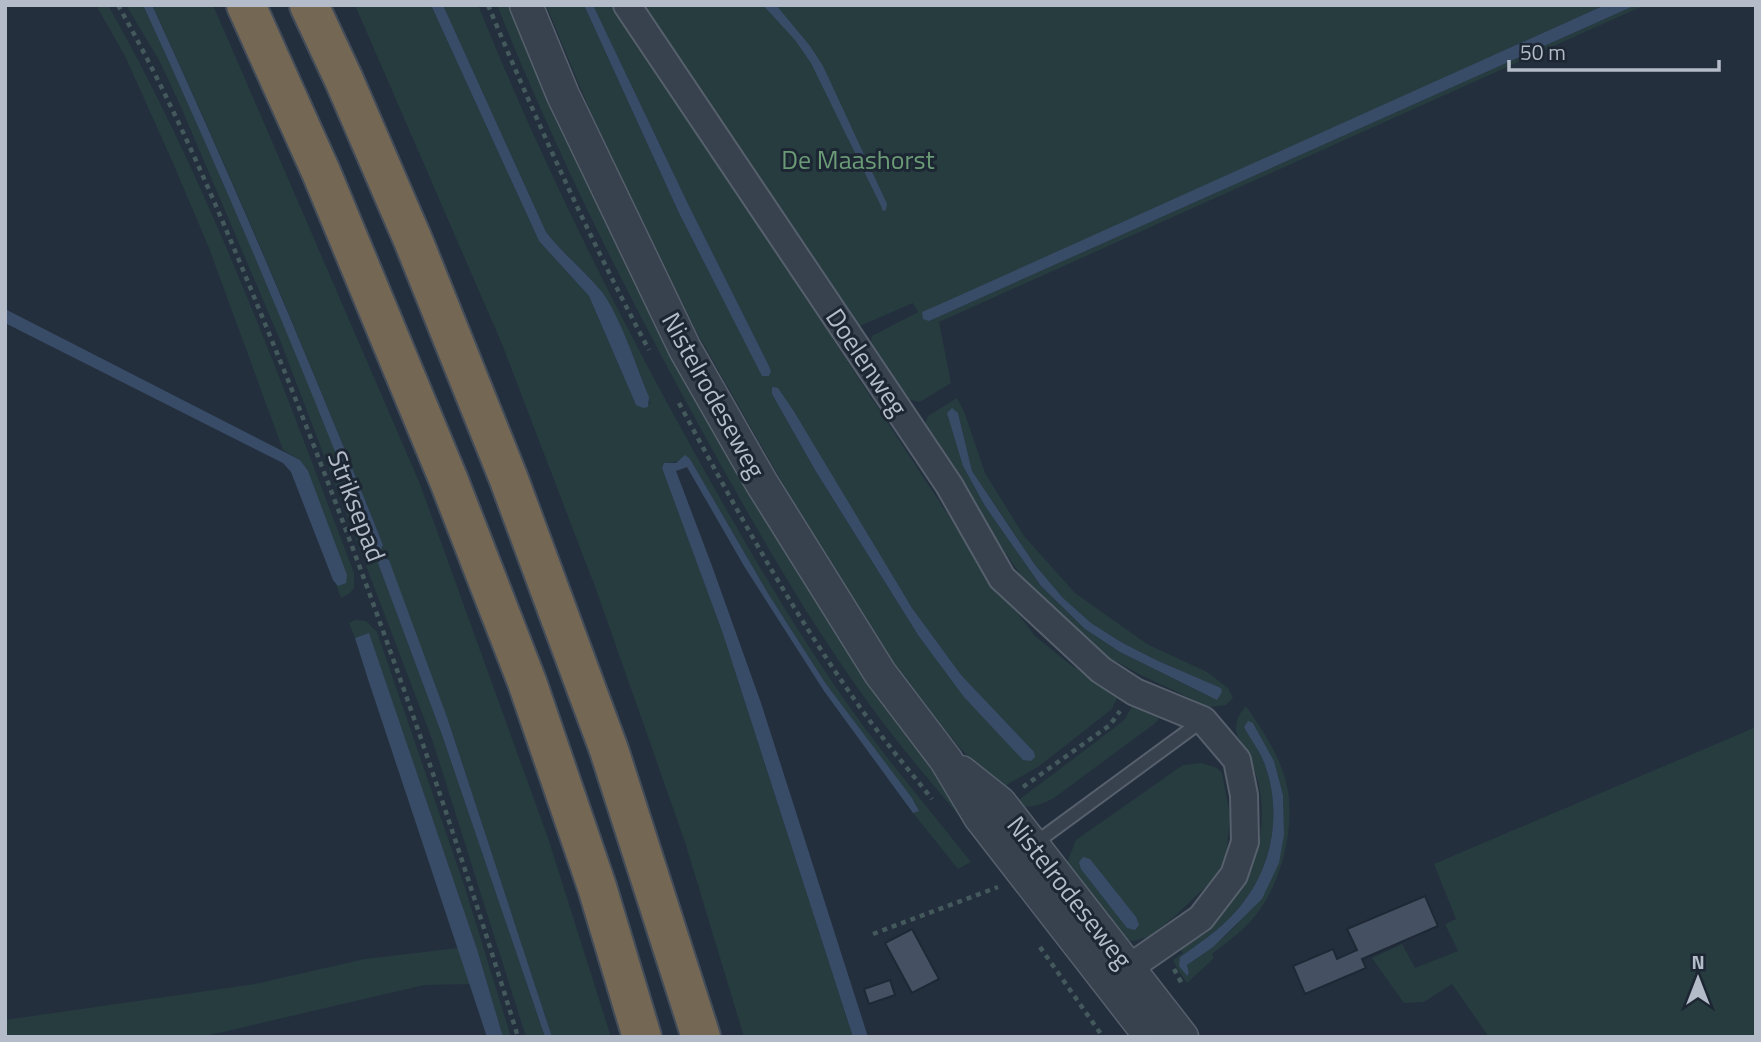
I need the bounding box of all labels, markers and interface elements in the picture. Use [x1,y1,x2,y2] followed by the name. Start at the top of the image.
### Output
[1509,28,1719,72] scale bar
[1520,36,1566,68] text: 50 m
[781,140,935,179] park label: De Maashorst
[817,300,917,424] street label: Doelenweg
[652,305,776,485] street label: Nistelrodeseweg
[318,445,396,567] street label: Striksepad
[998,807,1142,977] street label: Nistelrodeseweg
[1663,944,1733,1014] north arrow
[1691,947,1705,976] text: N

